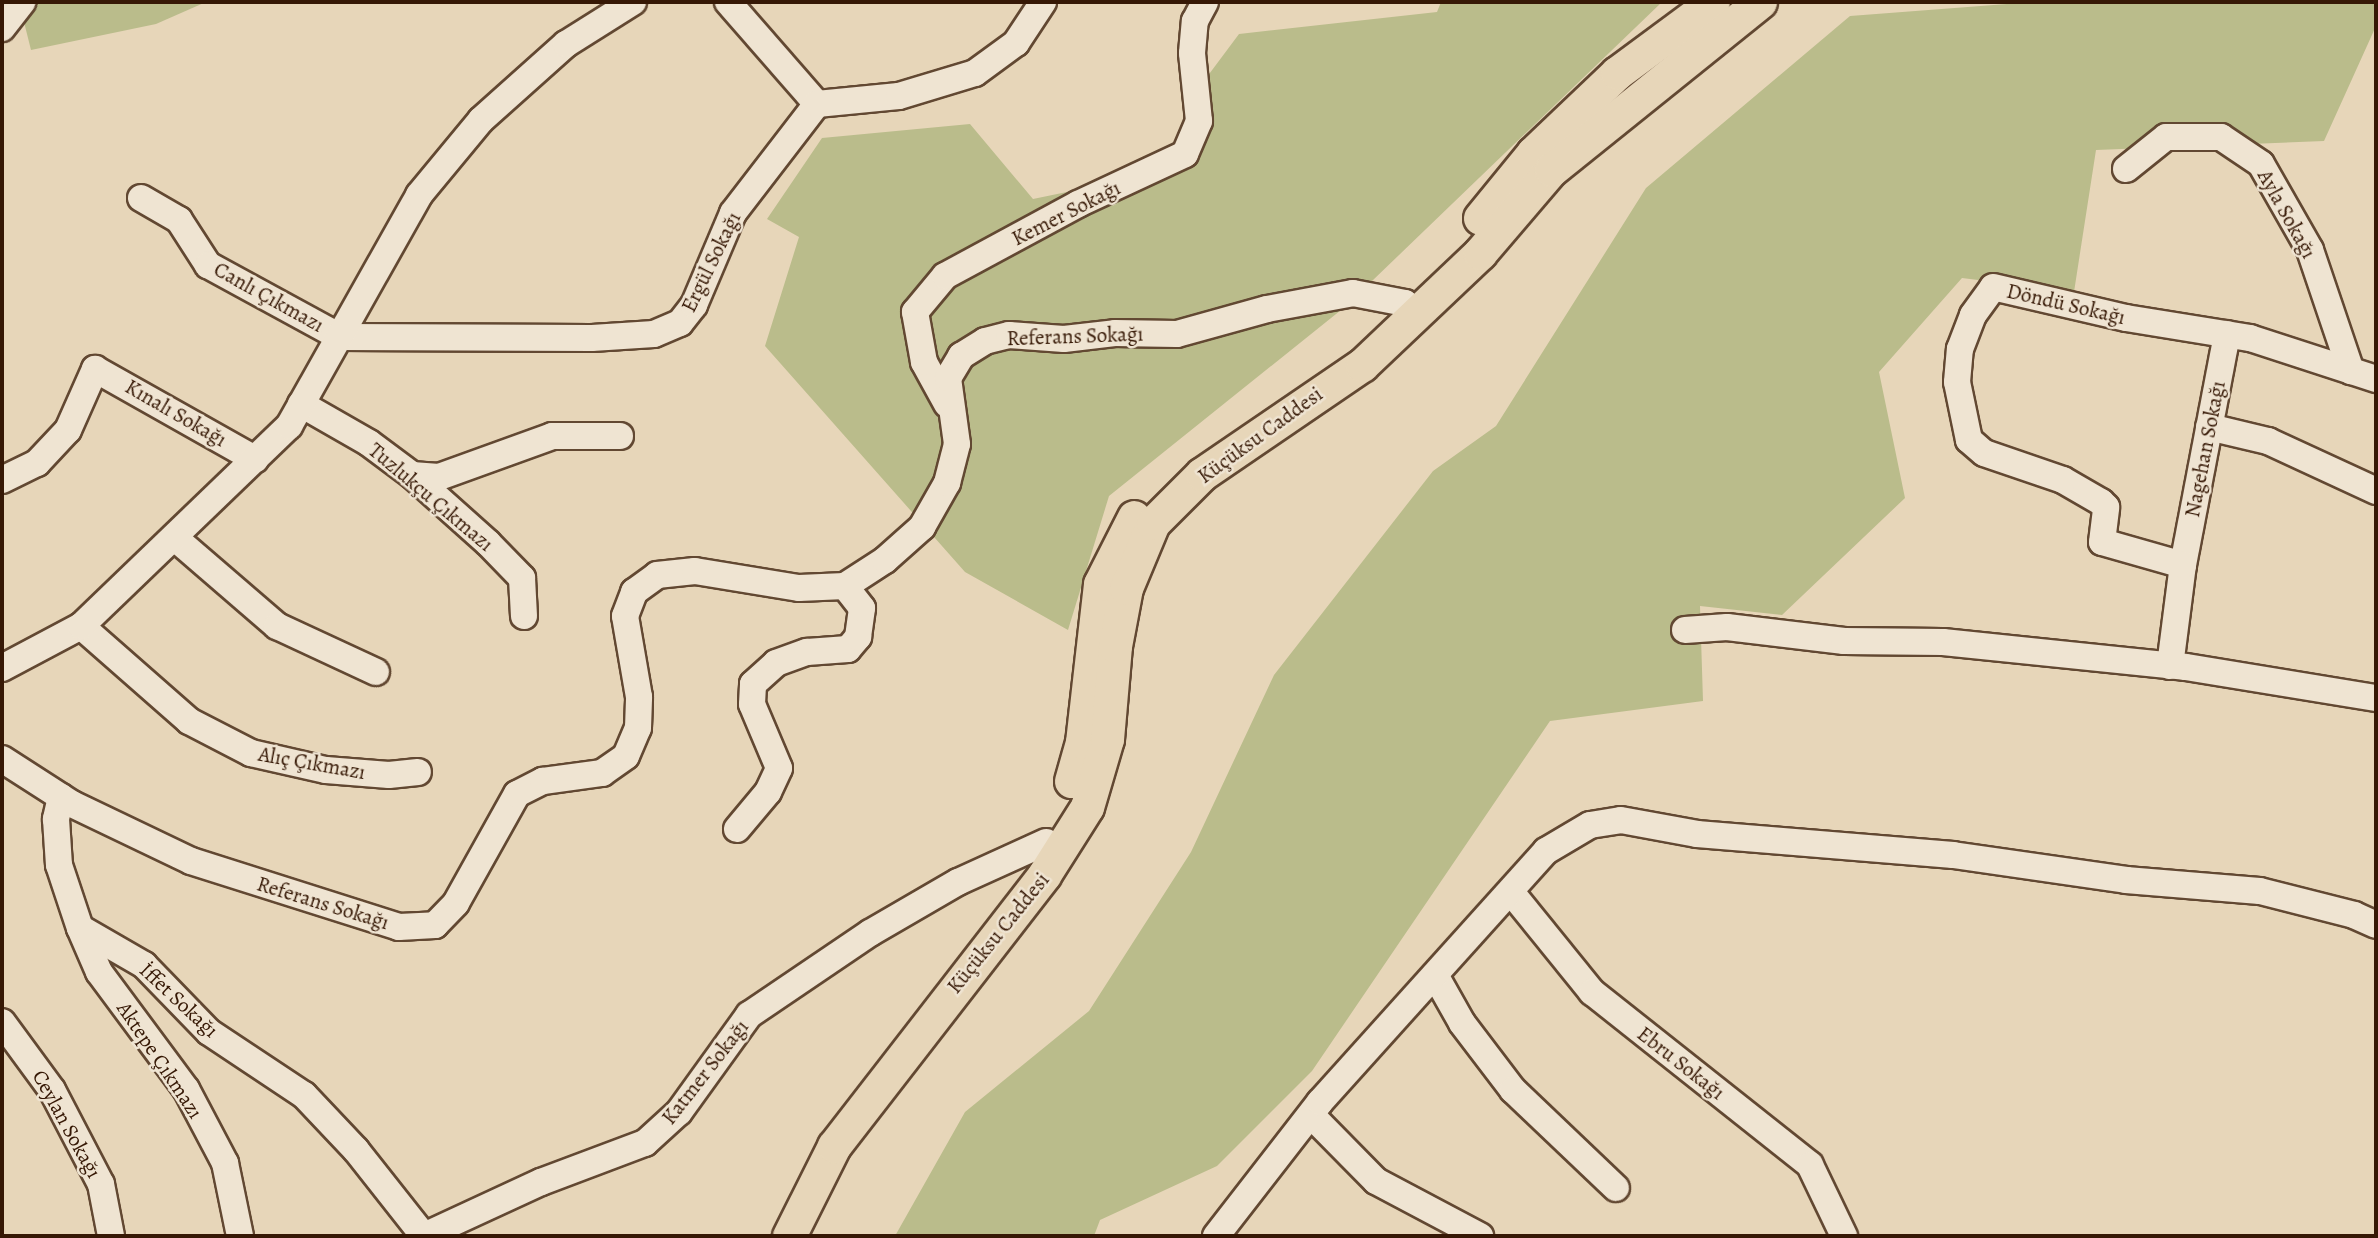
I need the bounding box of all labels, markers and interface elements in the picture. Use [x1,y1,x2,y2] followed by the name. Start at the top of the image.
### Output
[2252,165,2322,263] street label: Ayla Sokağı
[1008,175,1124,251] street label: Kemer Sokağı
[676,208,746,316] street label: Ergül Sokağı
[210,256,328,338] street label: Canlı Çıkmazı
[2004,278,2128,330] street label: Döndü Sokağı
[1006,321,1144,351] street label: Referans Sokağı
[121,374,231,452] street label: Kınalı Sokağı
[2179,379,2231,519] street label: Nagehan Sokağı
[1193,381,1327,489] street label: Küçüksu Caddesi
[363,437,499,557] street label: Tuzlukçu Çıkmazı
[256,741,368,785] street label: Alıç Çıkmazı
[942,868,1054,998] street label: Küçüksu Caddesi
[254,871,392,935] street label: Referans Sokağı
[134,957,224,1043] street label: İffet Sokağı
[112,997,208,1123] street label: Aktepe Çıkmazı
[656,1015,754,1129] street label: Katmer Sokağı
[1632,1021,1730,1105] street label: Ebru Sokağı
[27,1066,107,1182] street label: Ceylan Sokağı

